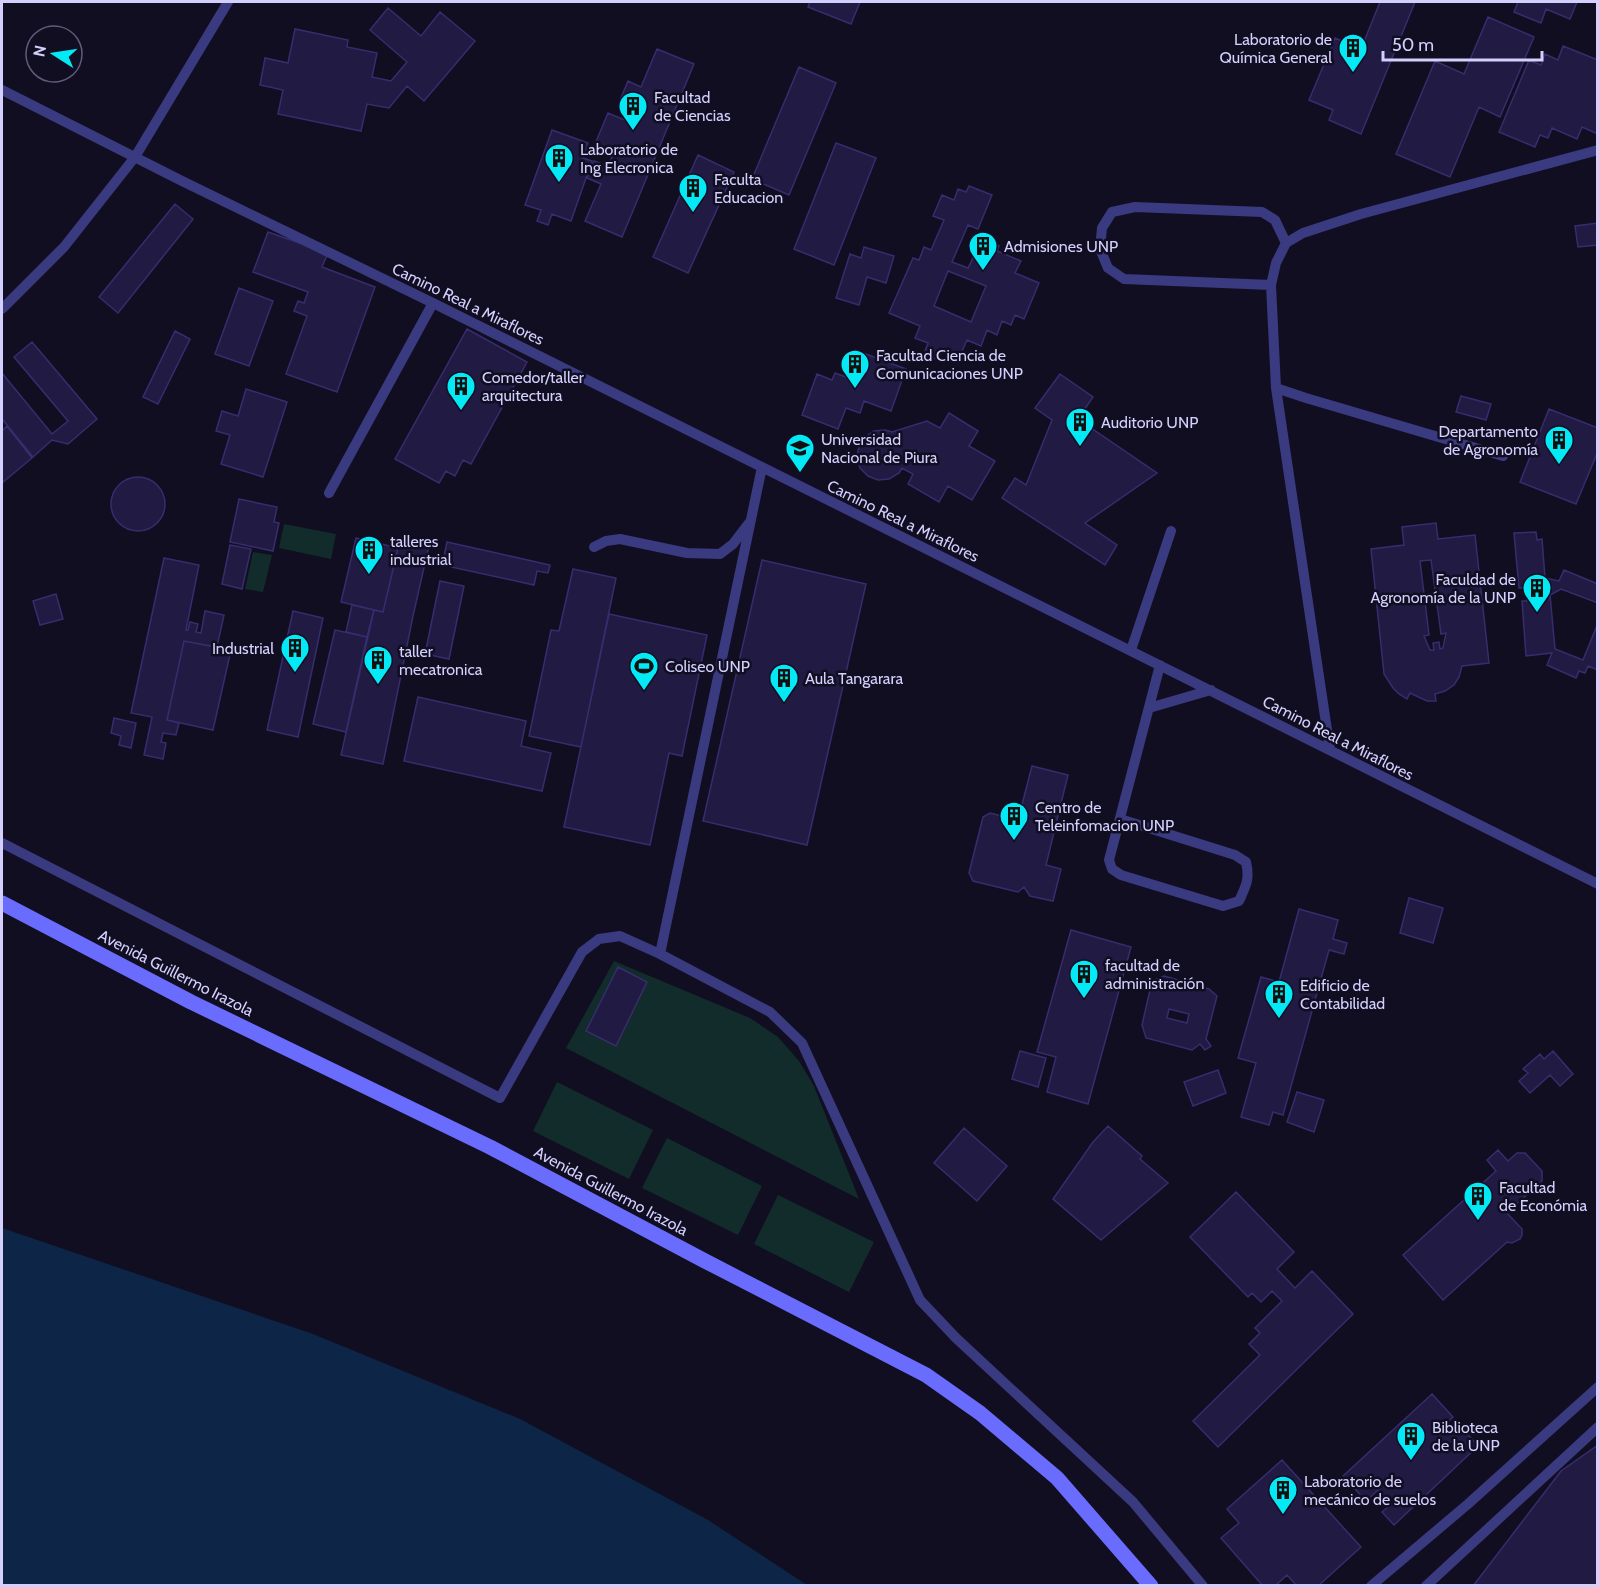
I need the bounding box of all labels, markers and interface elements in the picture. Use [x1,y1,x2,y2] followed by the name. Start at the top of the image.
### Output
[24,24,84,84] north arrow
[1383,24,1542,62] scale bar
[1220,30,1332,67] place label: Laboratorio de Química General
[1337,32,1369,74] building icon: Laboratorio de Química General
[1392,34,1434,56] text: 50 m
[29,43,50,58] text: N
[654,88,731,125] place label: Facultad de Ciencias
[617,90,649,132] building icon: Facultad de Ciencias
[580,140,678,177] place label: Laboratorio de Ing Elecronica
[543,142,575,184] building icon: Laboratorio de Ing Elecronica
[714,170,783,207] place label: Faculta Educacion
[677,172,709,214] building icon: Faculta Educacion
[967,230,999,272] building icon: Admisiones UNP
[1004,237,1118,256] place label: Admisiones UNP
[389,259,547,349] street label: Camino Real a Miraflores
[876,346,1023,383] place label: Facultad Ciencia de Comunicaciones UNP
[839,348,871,390] building icon: Facultad Ciencia de Comunicaciones UNP
[482,368,585,405] place label: Comedor/taller arquitectura
[445,370,477,412] building icon: Comedor/taller arquitectura
[1064,406,1096,448] building icon: Auditorio UNP
[1101,413,1198,432] place label: Auditorio UNP
[1438,422,1538,459] place label: Departamento de Agronomía
[1543,424,1575,466] building icon: Departamento de Agronomía
[821,430,938,467] place label: Universidad Nacional de Piura
[784,432,816,474] school or university icon: Universidad Nacional de Piura
[824,476,982,566] street label: Camino Real a Miraflores
[390,532,452,569] place label: talleres industrial
[353,534,385,576] building icon: talleres industrial
[1370,570,1516,607] place label: Faculdad de Agronomía de la UNP
[1521,572,1553,614] building icon: Faculdad de Agronomía de la UNP
[279,632,311,674] building icon: Industrial
[212,639,274,658] place label: Industrial
[399,642,483,679] place label: taller mecatronica
[362,644,394,686] building icon: taller mecatronica
[628,650,660,692] sports icon: Coliseo UNP
[665,657,750,676] place label: Coliseo UNP
[768,662,800,704] building icon: Aula Tangarara
[805,669,903,688] place label: Aula Tangarara
[1260,692,1417,784] street label: Camino Real a Miraflores
[1035,798,1174,835] place label: Centro de Teleinfomacion UNP
[998,800,1030,842] building icon: Centro de Teleinfomacion UNP
[95,926,257,1021] street label: Avenida Guillermo Irazola
[1105,956,1204,993] place label: facultad de administración
[1068,958,1100,1000] building icon: facultad de administración
[1300,976,1385,1013] place label: Edificio de Contabilidad
[1263,978,1295,1020] building icon: Edificio de Contabilidad
[531,1142,691,1240] street label: Avenida Guillermo Irazola
[1499,1178,1587,1215] place label: Facultad de Económia
[1462,1180,1494,1222] building icon: Facultad de Económia
[1432,1418,1500,1455] place label: Biblioteca de la UNP
[1395,1420,1427,1462] building icon: Biblioteca de la UNP
[1304,1472,1436,1509] place label: Laboratorio de mecánico de suelos
[1267,1474,1299,1516] building icon: Laboratorio de mecánico de suelos

